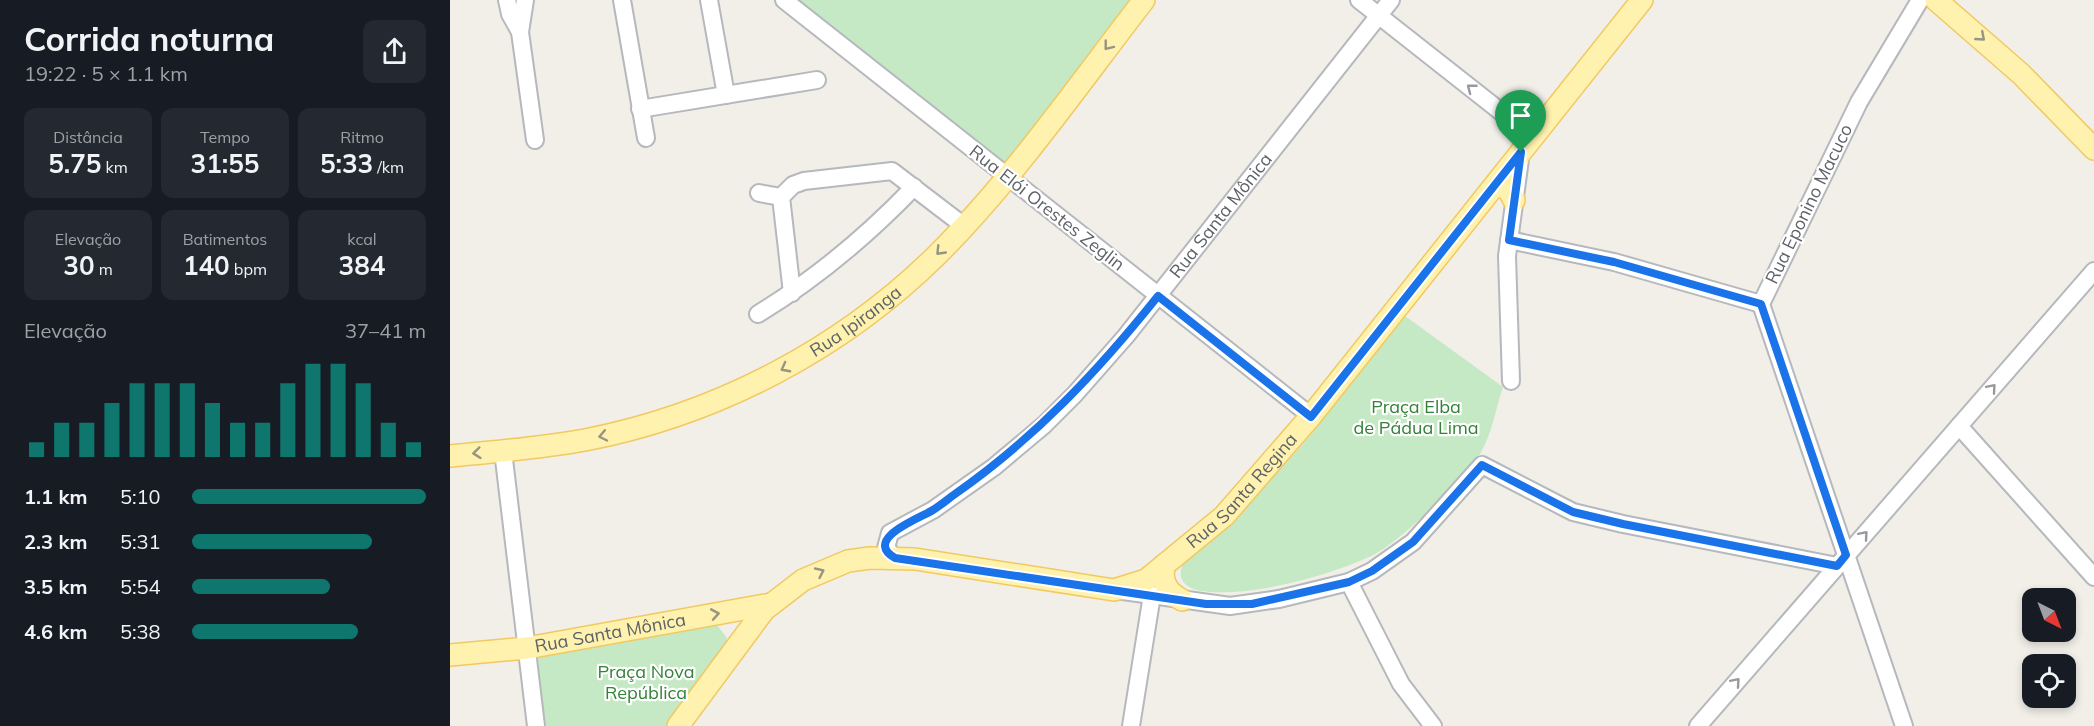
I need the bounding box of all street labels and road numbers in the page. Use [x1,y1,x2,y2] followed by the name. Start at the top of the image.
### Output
[1760,120,1857,287] street label: Rua Eponino Macuco
[965,140,1130,276] street label: Rua Elói Orestes Zeglin
[1164,148,1277,283] street label: Rua Santa Mônica
[805,280,906,362] street label: Rua Ipiranga
[1181,428,1302,553] street label: Rua Santa Regina
[533,608,688,657] street label: Rua Santa Mônica

